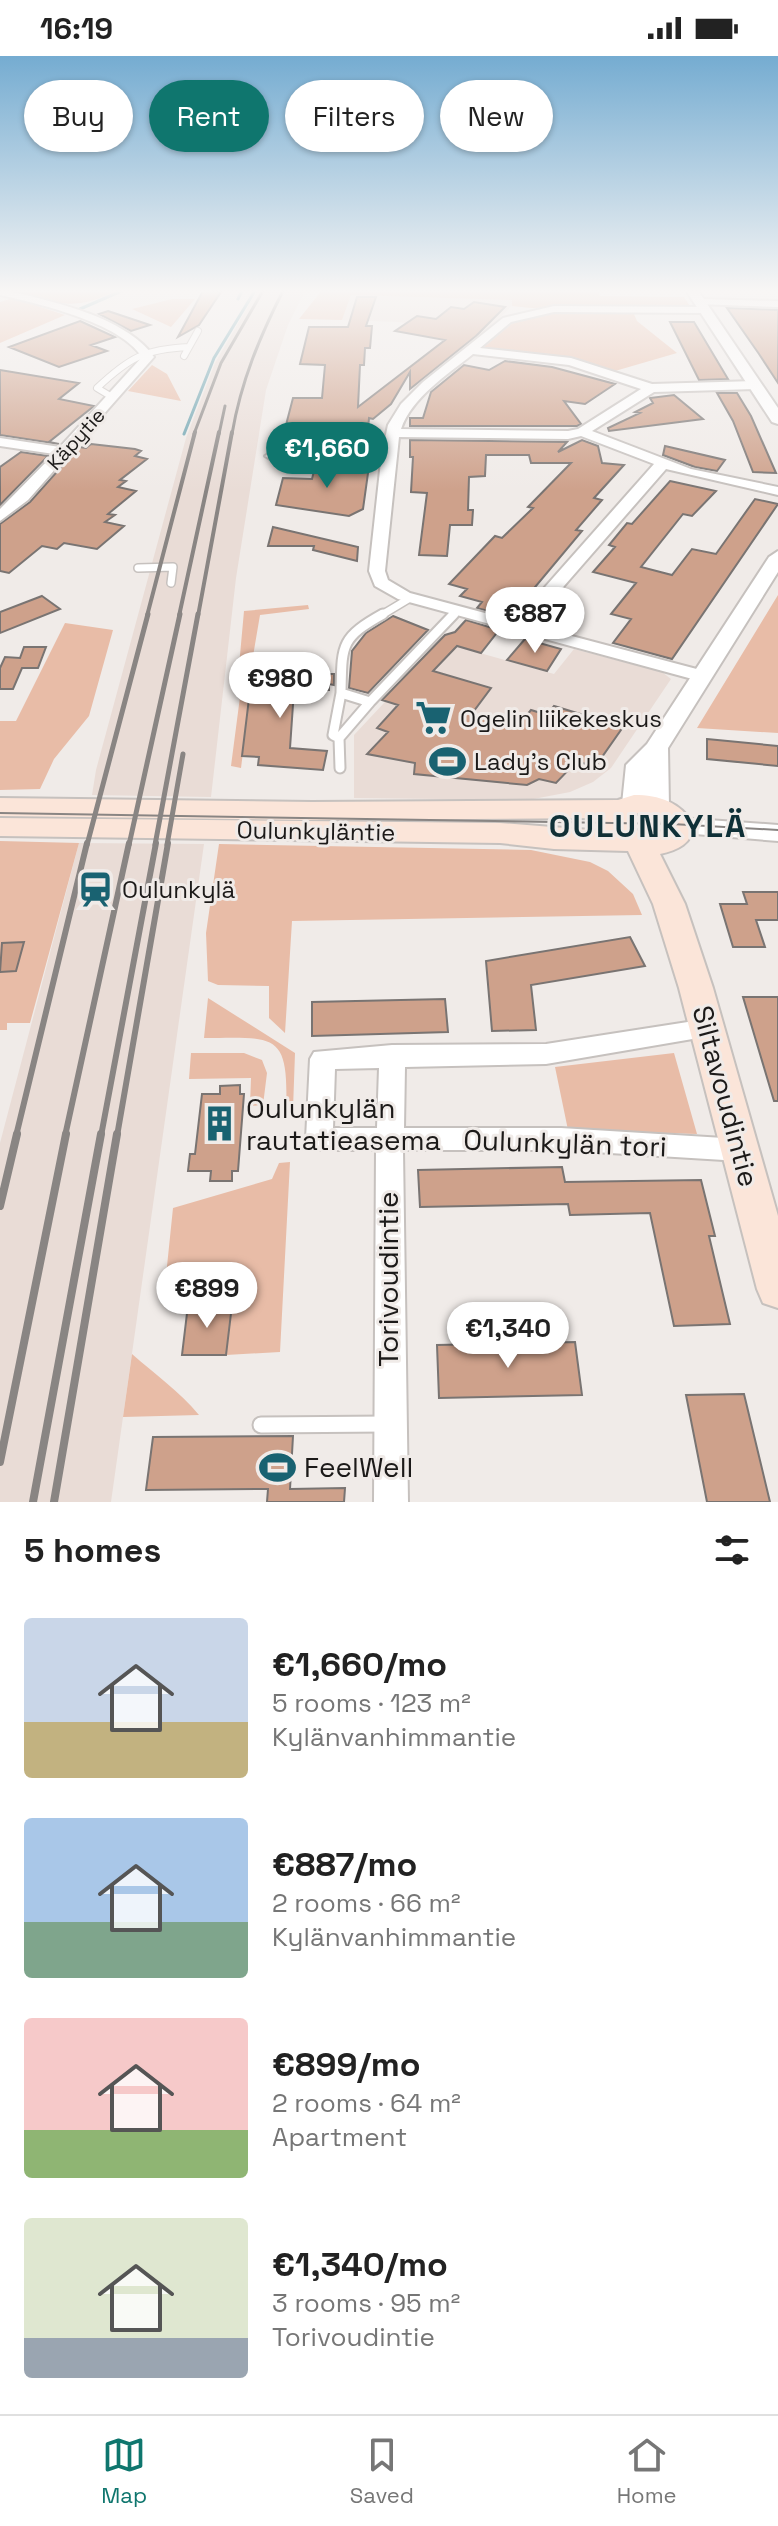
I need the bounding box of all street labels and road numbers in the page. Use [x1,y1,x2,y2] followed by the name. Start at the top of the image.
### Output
[41,403,111,475] street label: Käpytie
[236,814,396,848] street label: Oulunkyläntie
[685,1002,767,1190] street label: Siltavoudintie
[463,1121,667,1165] street label: Oulunkylän tori
[370,1191,406,1367] street label: Torivoudintie

